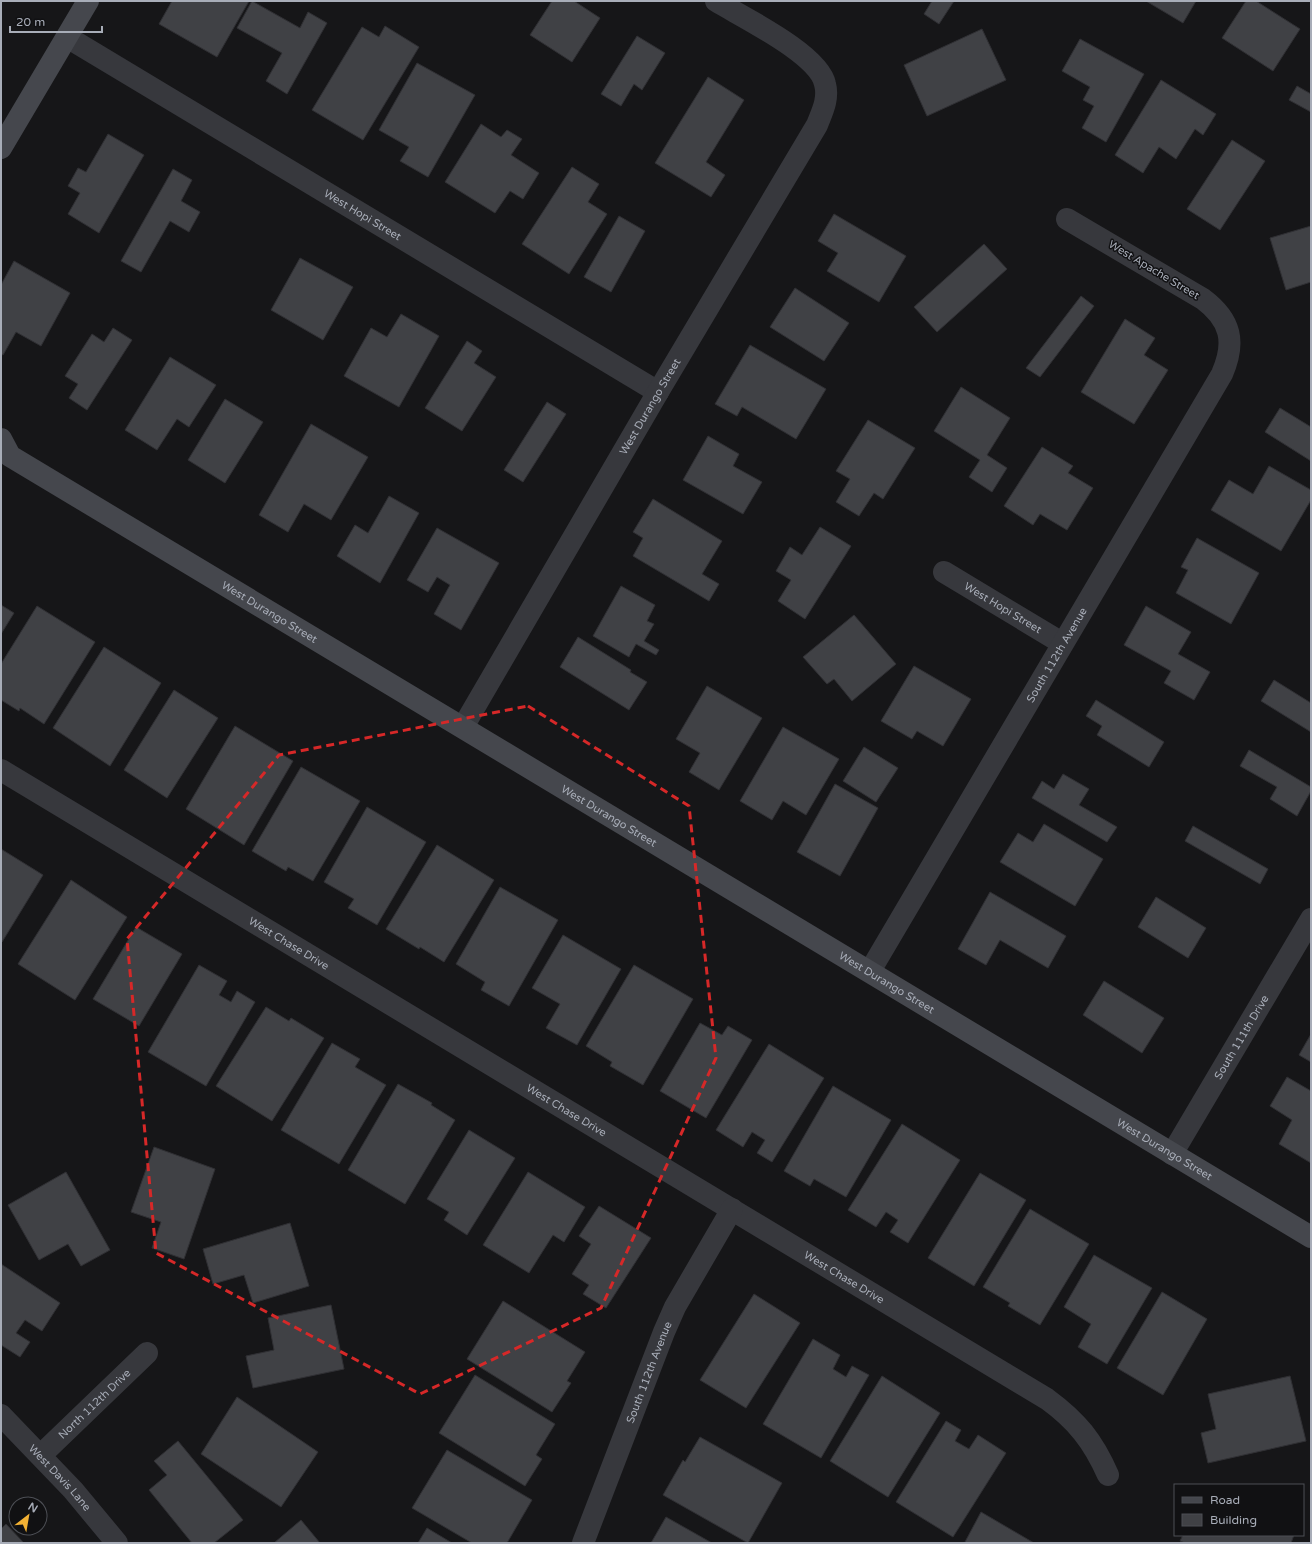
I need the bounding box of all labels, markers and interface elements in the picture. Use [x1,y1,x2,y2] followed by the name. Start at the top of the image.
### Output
[10,8,102,34] scale bar
[16,15,45,29] text: 20 m
[322,186,404,243] street label: West Hopi Street
[1106,238,1202,302] street label: West Apache Street
[617,356,683,457] street label: West Durango Street
[219,578,320,646] street label: West Durango Street
[962,579,1044,636] street label: West Hopi Street
[1023,605,1089,705] street label: South 112th Avenue
[559,782,659,849] street label: West Durango Street
[246,914,331,972] street label: West Chase Drive
[837,949,937,1016] street label: West Durango Street
[1211,992,1271,1081] street label: South 111th Drive
[524,1081,609,1139] street label: West Chase Drive
[1115,1115,1215,1183] street label: West Durango Street
[802,1248,887,1306] street label: West Chase Drive
[623,1319,674,1425] street label: South 112th Avenue
[56,1366,133,1441] street label: North 112th Drive
[26,1442,94,1513] street label: West Davis Lane
[1174,1484,1304,1536] legend
[1210,1493,1240,1507] text: Road
[8,1496,48,1536] north arrow
[26,1500,40,1516] text: N
[1210,1513,1257,1527] text: Building

